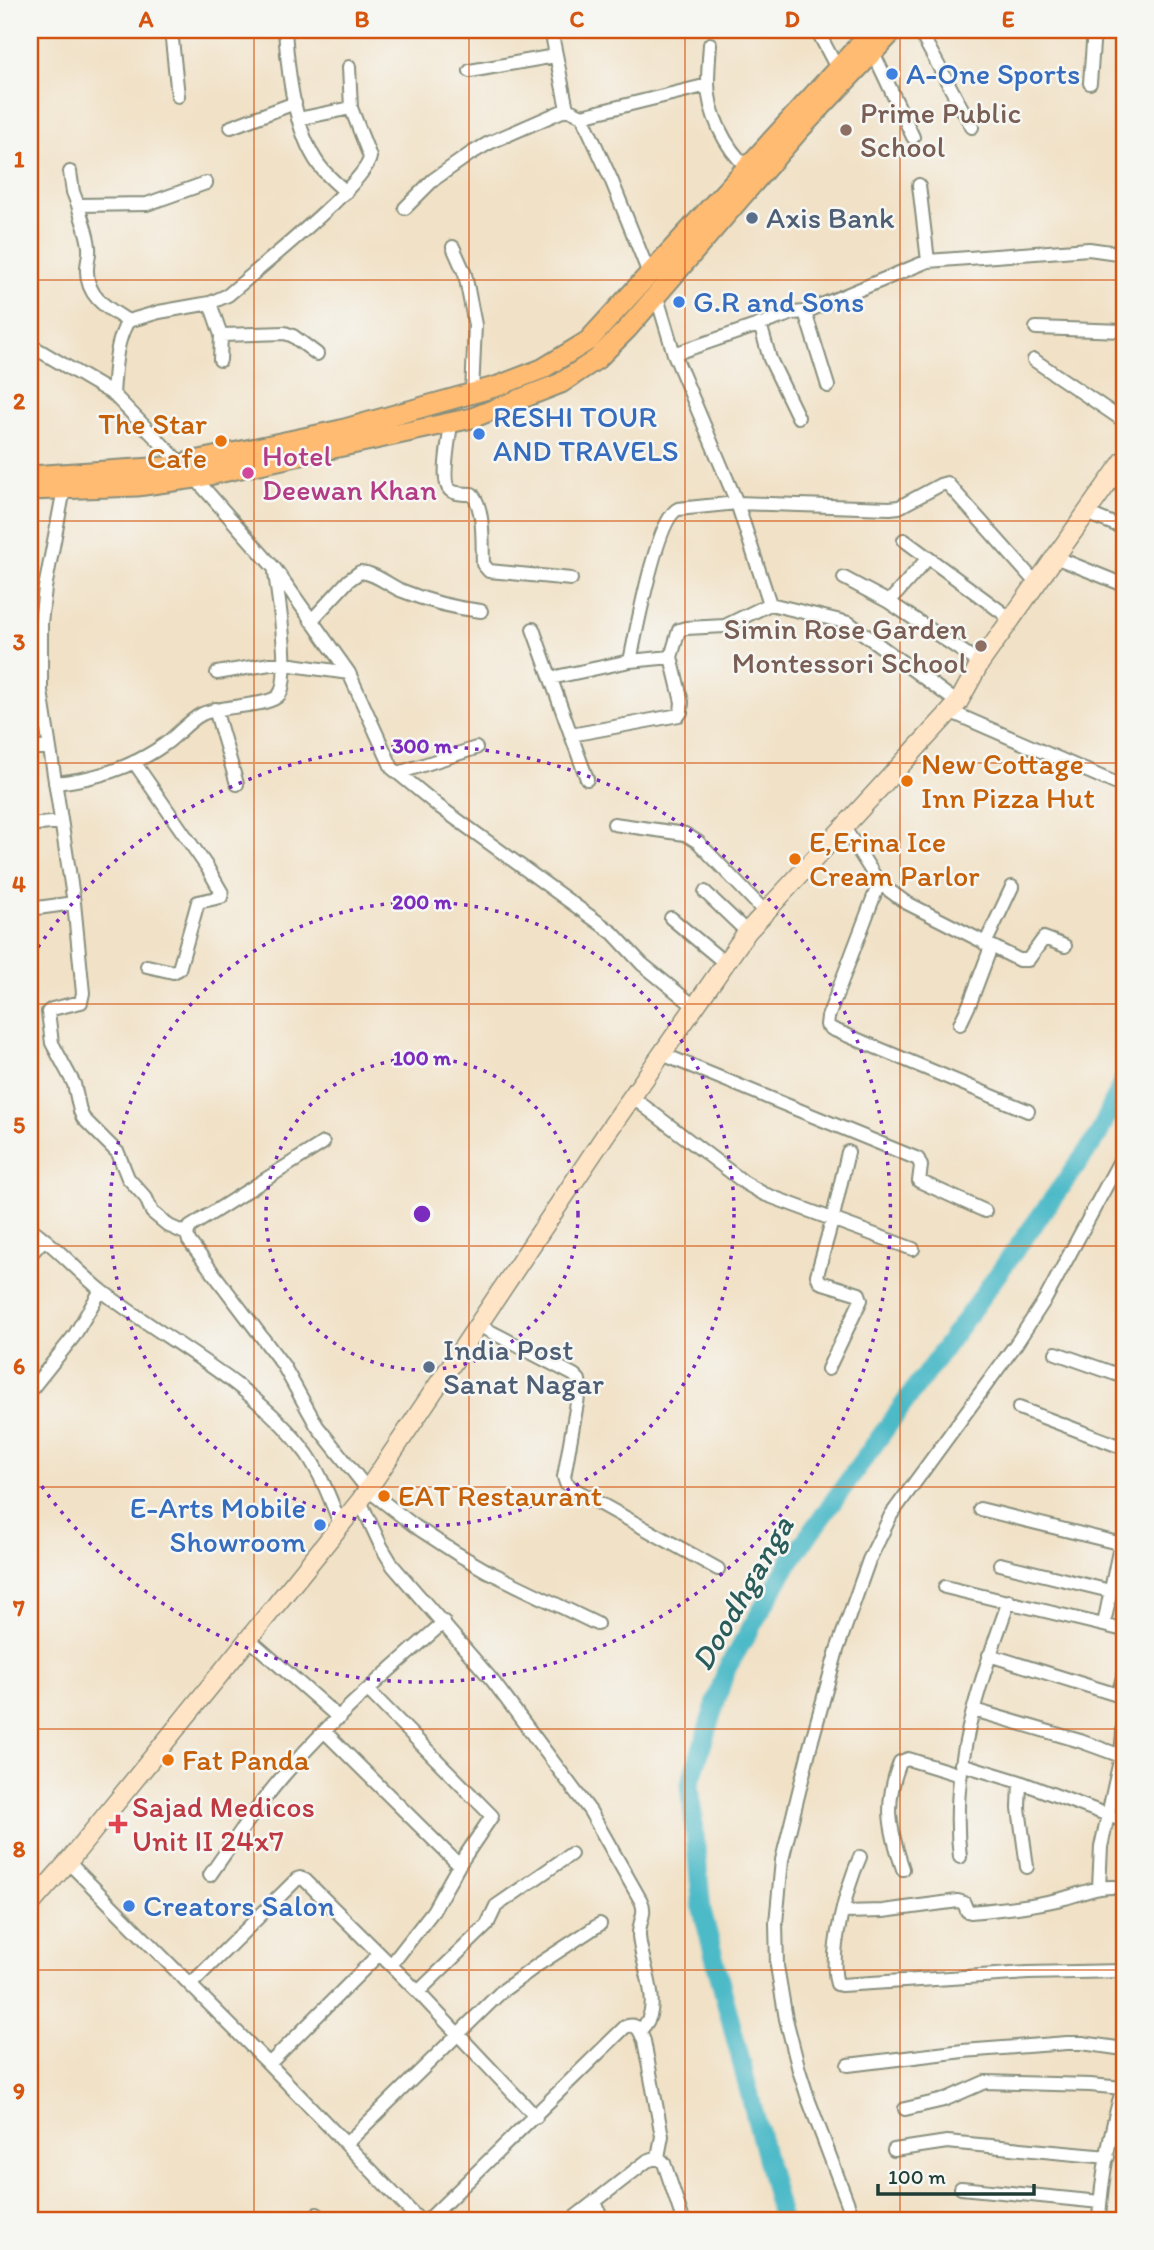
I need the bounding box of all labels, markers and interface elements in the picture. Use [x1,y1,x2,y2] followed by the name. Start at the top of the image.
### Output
[138,5,154,33] text: A
[355,5,370,33] text: B
[570,5,585,33] text: C
[784,5,800,33] text: D
[1002,5,1015,33] text: E
[906,55,1080,92] place label: A-One Sports
[884,66,900,82] marker: A-One Sports
[860,94,1021,165] place label: Prime Public School
[838,122,854,138] marker: Prime Public School
[14,145,25,173] text: 1
[766,199,895,236] place label: Axis Bank
[744,210,760,226] marker: Axis Bank
[693,283,864,320] place label: G.R and Sons
[671,294,687,310] marker: G.R and Sons
[13,387,26,415] text: 2
[493,398,679,469] place label: RESHI TOUR AND TRAVELS
[98,405,207,476] place label: The Star Cafe
[471,426,487,442] marker: RESHI TOUR AND TRAVELS
[213,433,229,449] marker: The Star Cafe
[262,437,437,508] place label: Hotel Deewan Khan
[240,465,256,481] marker: Hotel Deewan Khan
[724,610,968,681] place label: Simin Rose Garden Montessori School
[13,628,26,656] text: 3
[973,638,989,654] marker: Simin Rose Garden Montessori School
[392,733,452,758] text: 300 m
[921,745,1095,816] place label: New Cottage Inn Pizza Hut
[899,773,915,789] marker: New Cottage Inn Pizza Hut
[809,823,980,894] place label: E,Erina Ice Cream Parlor
[787,851,803,867] marker: E,Erina Ice Cream Parlor
[12,870,26,898] text: 4
[392,889,452,914] text: 200 m
[393,1045,451,1070] text: 100 m
[13,1111,25,1139] text: 5
[410,1202,434,1226] centre of rings
[443,1331,604,1402] place label: India Post Sanat Nagar
[13,1352,25,1380] text: 6
[421,1359,437,1375] marker: India Post Sanat Nagar
[398,1477,602,1514] place label: EAT Restaurant
[376,1488,392,1504] marker: EAT Restaurant
[130,1489,306,1560] place label: E-Arts Mobile Showroom
[683,1509,802,1677] water label: Doodhganga
[312,1517,328,1533] marker: E-Arts Mobile Showroom
[12,1594,25,1622] text: 7
[182,1741,310,1778] place label: Fat Panda
[160,1752,176,1768] marker: Fat Panda
[132,1788,315,1859] place label: Sajad Medicos Unit II 24x7
[110,1816,126,1832] marker: Sajad Medicos Unit II 24x7
[13,1835,26,1863] text: 8
[143,1887,335,1924] place label: Creators Salon
[121,1898,137,1914] marker: Creators Salon
[13,2077,25,2105] text: 9
[878,2152,1033,2196] scale bar
[888,2164,946,2189] text: 100 m

